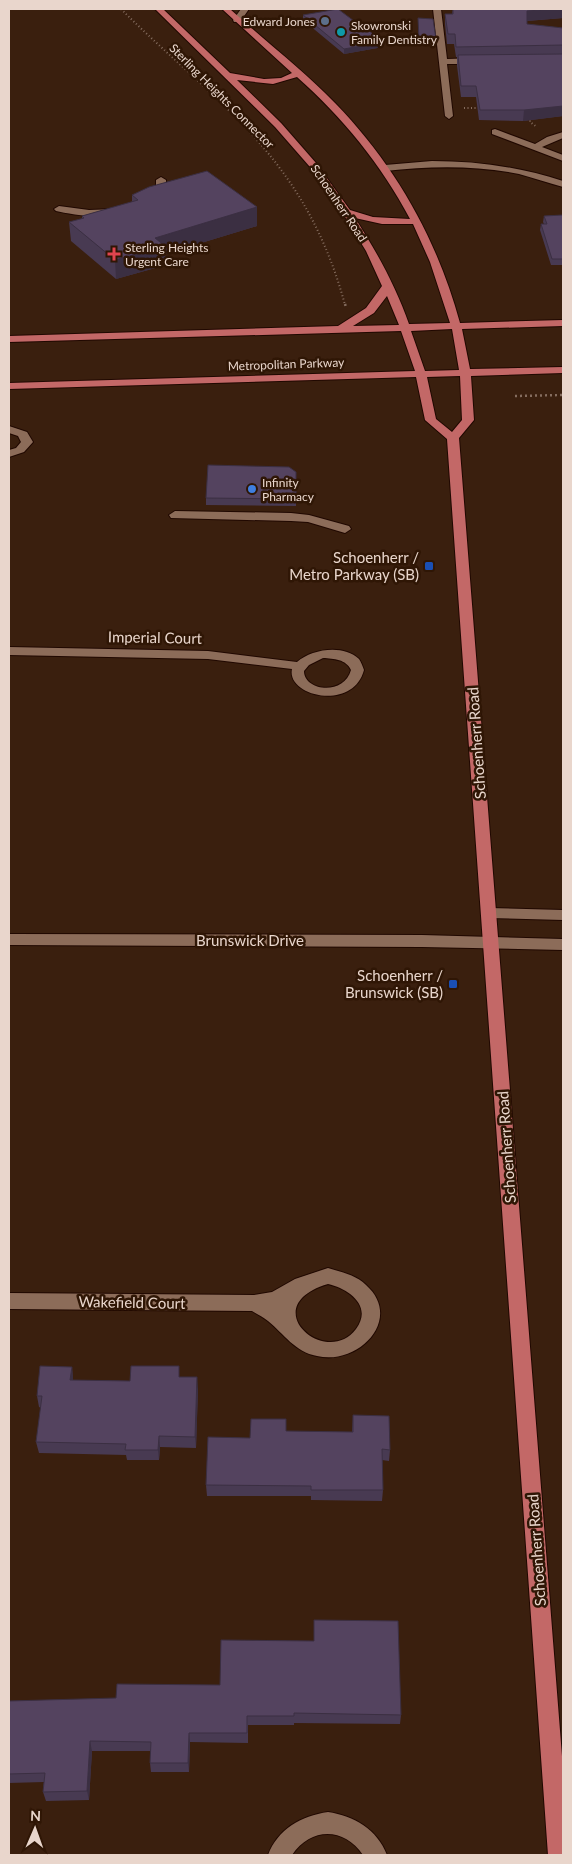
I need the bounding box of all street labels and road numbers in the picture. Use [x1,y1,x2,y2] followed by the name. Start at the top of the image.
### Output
[166,40,278,152] street label: Sterling Heights Connector
[308,162,370,244] street label: Schoenherr Road
[227,354,345,374] street label: Metropolitan Parkway
[108,627,203,647] street label: Imperial Court
[463,686,489,800] street label: Schoenherr Road
[196,931,304,949] street label: Brunswick Drive
[493,1090,519,1204] street label: Schoenherr Road
[78,1292,186,1312] street label: Wakefield Court
[523,1493,549,1607] street label: Schoenherr Road

